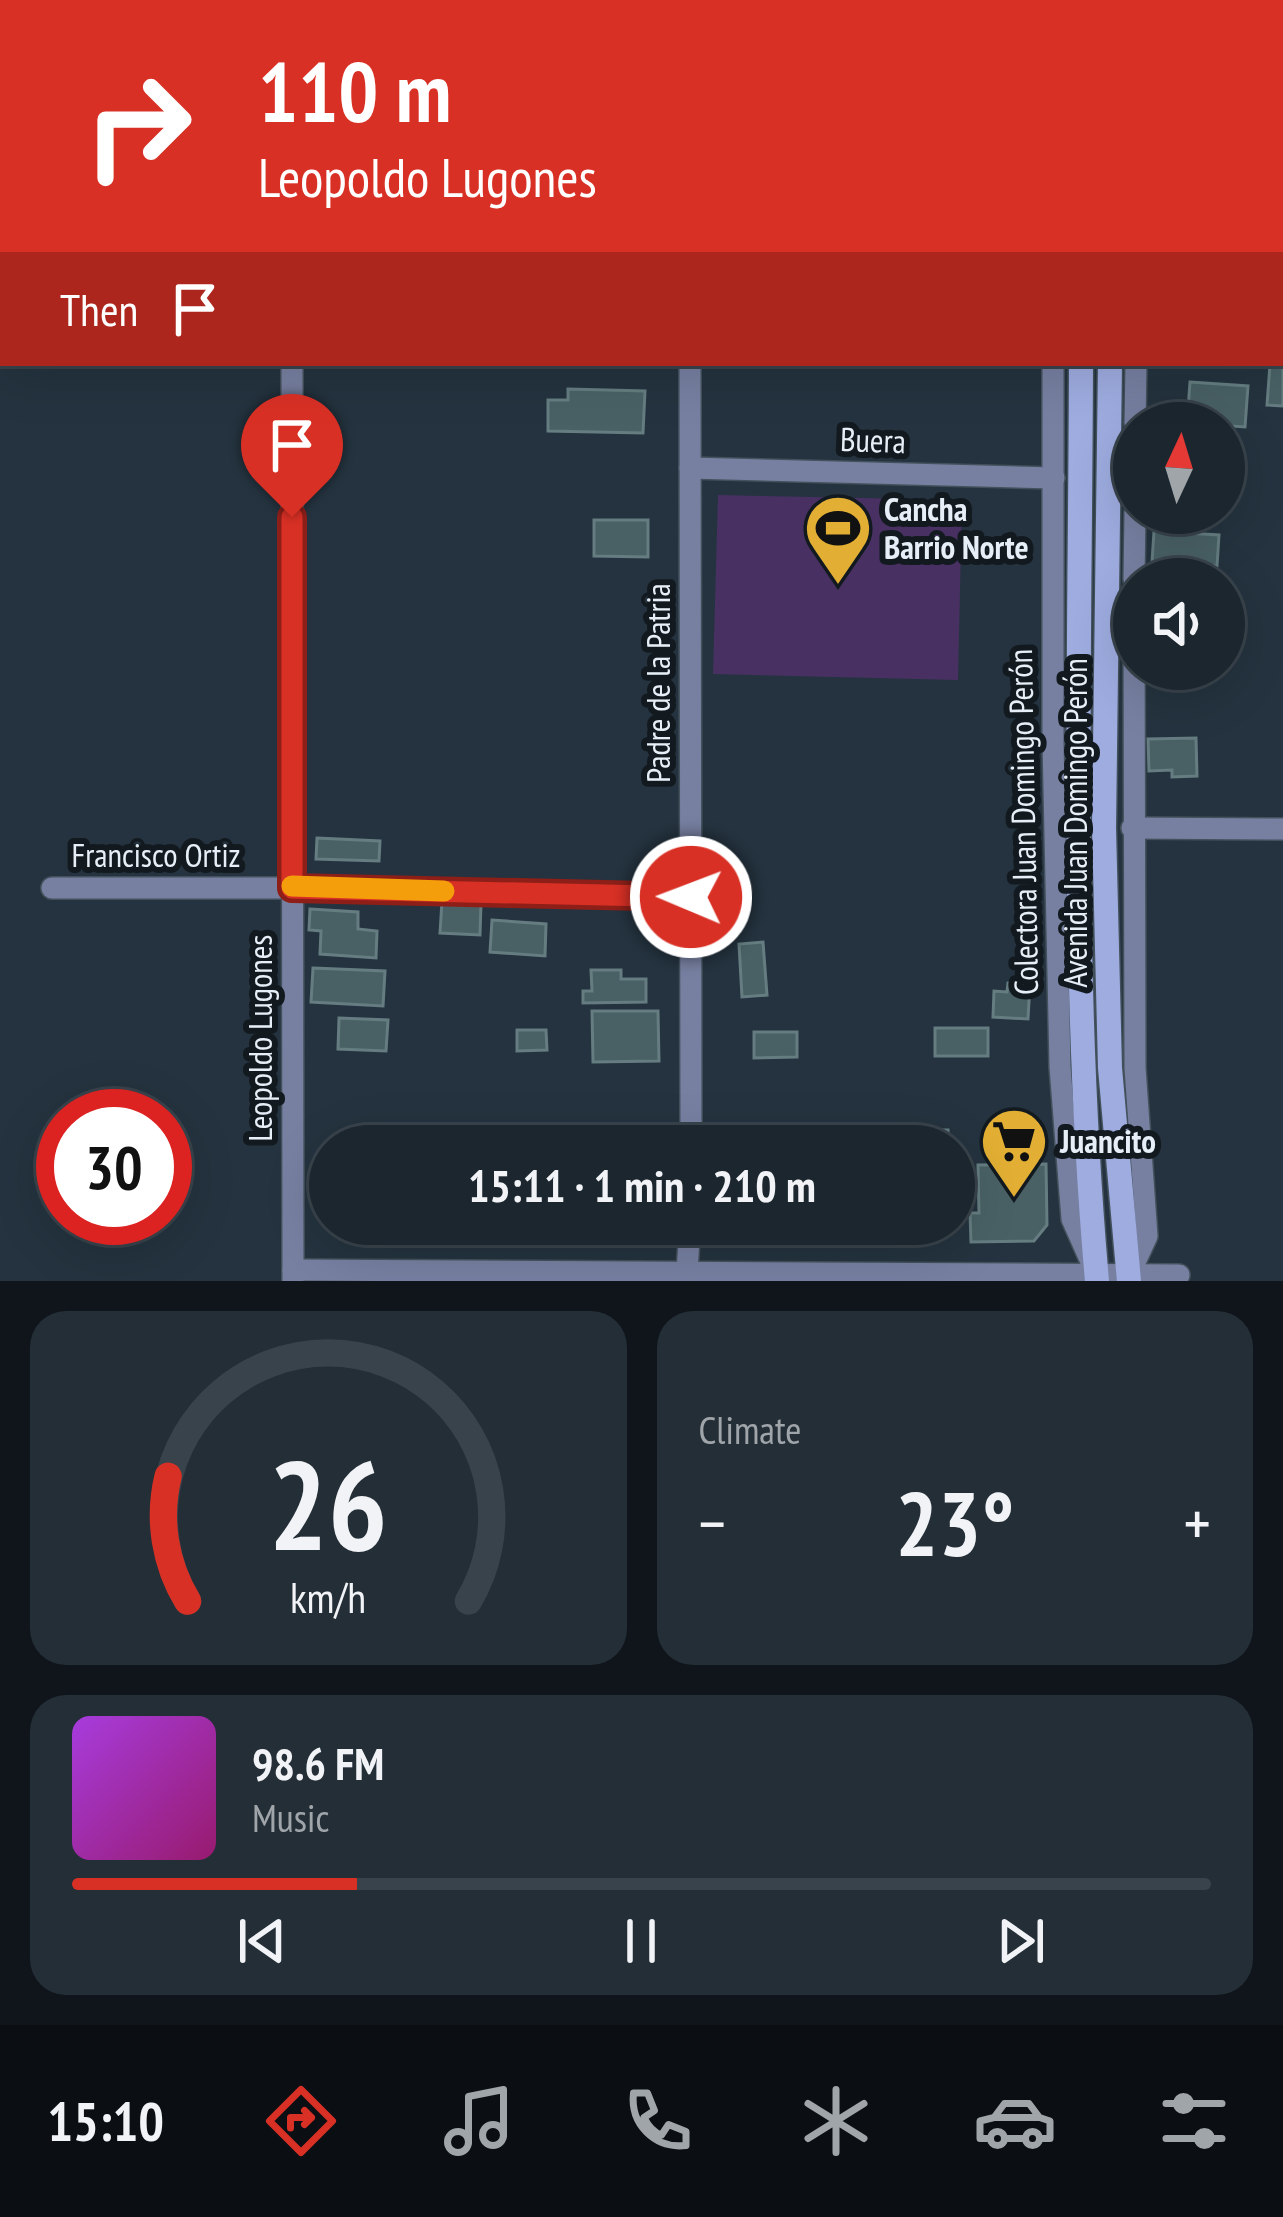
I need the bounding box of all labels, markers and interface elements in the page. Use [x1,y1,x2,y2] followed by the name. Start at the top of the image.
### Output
[258,36,451,145] text: 110 m
[60,48,216,204] icon: right
[258,142,597,212] text: Leopoldo Lugones
[162,276,228,342] icon: arrive
[60,280,138,338] text: Then
[241,394,343,517] pin
[1113,402,1245,534] north arrow
[1113,402,1245,690] map controls
[259,412,325,478] icon: arrive
[839,417,907,462] street label: Buera
[884,487,1029,568] place label: Cancha Barrio Norte
[803,493,873,587] sports icon: Cancha Barrio Norte
[1113,558,1245,690] button: sound
[636,583,679,783] street label: Padre de la Patria
[998,649,1047,995] street label: Colectora Juan Domingo Perón
[1053,658,1096,988] street label: Avenida Juan Domingo Perón
[72,833,240,876] street label: Francisco Ortiz
[628,834,754,960] position arrow
[238,934,281,1142] street label: Leopoldo Lugones
[36,1089,192,1245] speed limit sign: 30
[979,1106,1049,1200] supermarket icon: Juancito
[1059,1119,1156,1162] place label: Juancito
[468,1156,816,1214] text: 15:11 · 1 min · 210 m
[699,1404,801,1455] text: Climate
[269,1423,388,1584] text: 26
[895,1464,1014,1581] text: 23°
[699,1480,726,1565] text: −
[1184,1480,1211,1565] text: +
[290,1569,366,1625] text: km/h
[252,1734,384,1792] text: 98.6 FM
[252,1792,329,1843] text: Music
[229,1908,295,1974] icon: previous
[608,1908,674,1974] icon: pause
[988,1908,1054,1974] icon: next
[259,2079,343,2163] icon: directions
[437,2079,521,2163] icon: music
[616,2079,700,2163] icon: phone
[794,2079,878,2163] icon: climate
[973,2079,1057,2163] icon: car
[1152,2079,1236,2163] icon: filters
[47,2086,164,2156] text: 15:10

